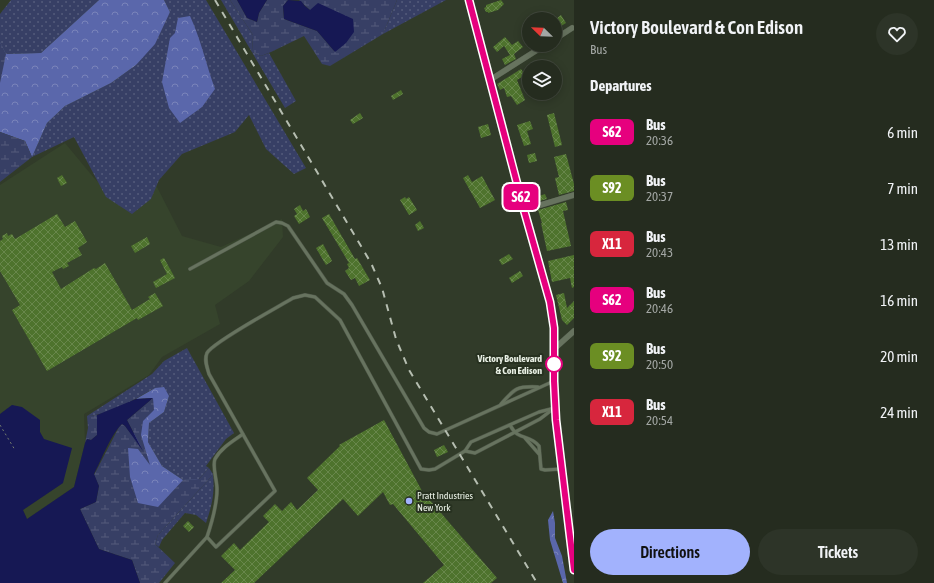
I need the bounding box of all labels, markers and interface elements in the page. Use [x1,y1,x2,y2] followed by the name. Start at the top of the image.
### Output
[522,12,562,52] north arrow
[522,12,562,100] map controls
[876,13,918,55] button: heart
[590,16,803,38] text: Victory Boulevard & Con Edison
[590,42,607,57] text: Bus
[522,60,562,100] button: layers
[590,77,652,94] text: Departures
[646,116,666,133] text: Bus
[602,124,622,140] text: S62
[887,124,918,141] text: 6 min
[646,133,673,148] text: 20:36
[646,172,666,189] text: Bus
[602,180,622,196] text: S92
[887,180,918,197] text: 7 min
[498,184,544,210] line badge: S62
[511,189,531,205] text: S62
[646,189,673,204] text: 20:37
[646,228,666,245] text: Bus
[602,236,622,252] text: X11
[880,236,918,253] text: 13 min
[646,245,673,260] text: 20:43
[646,284,666,301] text: Bus
[602,292,622,308] text: S62
[880,292,918,309] text: 16 min
[646,301,673,316] text: 20:46
[646,340,666,357] text: Bus
[602,348,622,364] text: S92
[880,348,918,365] text: 20 min
[477,353,542,376] place label: Victory Boulevard & Con Edison
[545,355,563,373] marker: Victory Boulevard & Con Edison
[646,357,673,372] text: 20:50
[646,396,666,413] text: Bus
[602,404,622,420] text: X11
[880,404,918,421] text: 24 min
[646,413,673,428] text: 20:54
[417,490,474,513] place label: Pratt Industries New York
[404,496,414,506] marker: Pratt Industries New York
[590,529,750,575] button: Directions
[758,529,918,575] button: Tickets

